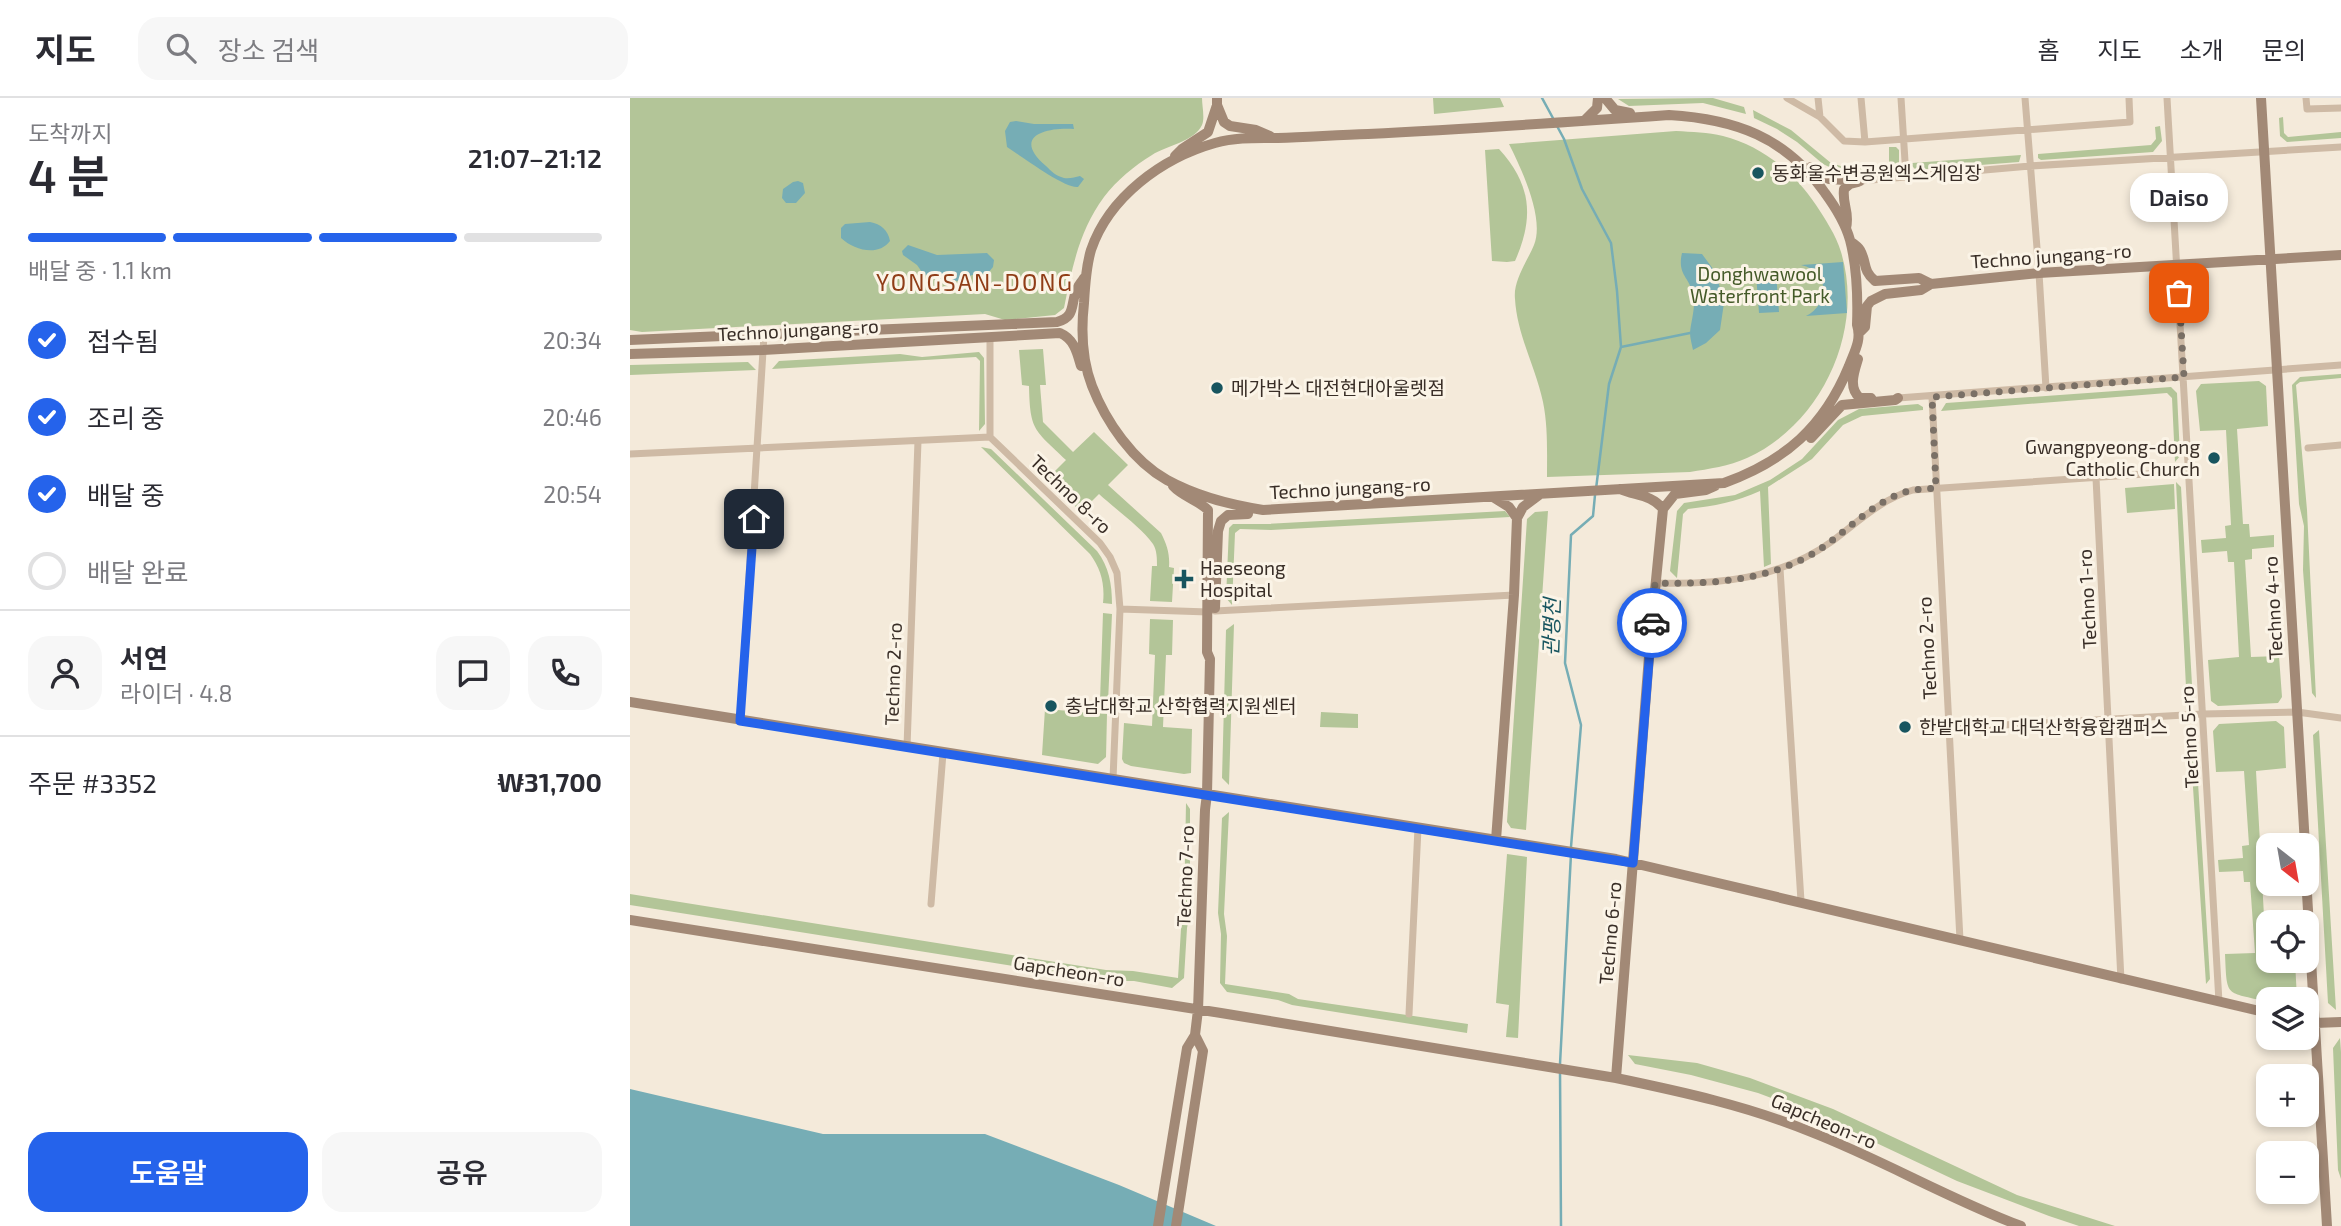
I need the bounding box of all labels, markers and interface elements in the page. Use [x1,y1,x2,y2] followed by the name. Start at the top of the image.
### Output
[138,17,628,80] search box
[35,29,96,69] text: 지도
[162,29,200,67] icon: search
[218,34,319,65] text: 장소 검색
[2037,35,2059,64] text: 홈
[2097,35,2142,64] text: 지도
[2180,35,2224,64] text: 소개
[2262,35,2306,64] text: 문의
[28,119,113,147] text: 도착까지
[468,142,602,173] text: 21:07–21:12
[28,147,109,202] text: 4 분
[1772,161,1982,184] place label: 동화울수변공원엑스게임장
[1750,165,1766,181] marker: 동화울수변공원엑스게임장
[2130,174,2228,223] callout: Daiso
[2149,183,2209,211] text: Daiso
[1970,238,2132,273] street label: Techno jungang-ro
[28,256,172,284] text: 배달 중 · 1.1 km
[1690,262,1830,307] park label: Donghwawool Waterfront Park
[2149,263,2209,323] pin
[876,268,1074,296] district label: YONGSAN-DONG
[2160,274,2198,312] icon: bag
[717,314,879,345] street label: Techno jungang-ro
[28,321,66,359] icon: check
[87,325,159,356] text: 접수됨
[543,326,602,354] text: 20:34
[1231,376,1445,399] place label: 메가박스 대전현대아울렛점
[1209,380,1225,396] marker: 메가박스 대전현대아울렛점
[28,398,66,436] icon: check
[87,402,165,433] text: 조리 중
[542,403,602,431] text: 20:46
[2025,435,2200,480] place label: Gwangpyeong-dong Catholic Church
[1026,449,1117,538] street label: Techno 8-ro
[2206,450,2222,466] marker: Gwangpyeong-dong Catholic Church
[1269,472,1431,503] street label: Techno jungang-ro
[28,475,66,513] icon: check
[87,479,165,510] text: 배달 중
[543,480,602,508] text: 20:54
[724,489,784,549] pin
[735,500,773,538] icon: home
[2072,549,2101,649] street label: Techno 1-ro
[87,556,188,587] text: 배달 완료
[1200,556,1286,601] place label: Haeseong Hospital
[2258,556,2287,661] street label: Techno 4-ro
[1174,569,1194,589] marker: Haeseong Hospital
[1617,588,1687,658] courier
[1537,595,1564,656] water label: 관평천
[1912,596,1941,700] street label: Techno 2-ro
[1633,604,1671,642] icon: car
[879,622,906,726] street label: Techno 2-ro
[28,636,102,710] button: person
[436,636,510,710] button: chat
[528,636,602,710] button: phone
[120,642,168,673] text: 서연
[120,679,233,707] text: 라이더 · 4.8
[2174,685,2203,789] street label: Techno 5-ro
[1065,694,1296,717] place label: 충남대학교 산학협력지원센터
[1043,698,1059,714] marker: 충남대학교 산학협력지원센터
[1919,715,2168,738] place label: 한밭대학교 대덕산학융합캠퍼스
[1897,719,1913,735] marker: 한밭대학교 대덕산학융합캠퍼스
[497,766,602,797] text: ₩31,700
[28,767,157,798] text: 주문 #3352
[1171,825,1198,927] street label: Techno 7-ro
[2256,833,2319,896] north arrow
[2256,833,2319,1204] map controls
[1594,881,1625,985] street label: Techno 6-ro
[2256,910,2319,973] button: locate
[1012,950,1126,991] street label: Gapcheon-ro
[2256,987,2319,1050] button: layers
[2256,1064,2319,1127] button: +
[1768,1088,1880,1153] street label: Gapcheon-ro
[28,1132,308,1212] button: 도움말
[322,1132,602,1212] button: 공유
[2256,1141,2319,1204] button: −

